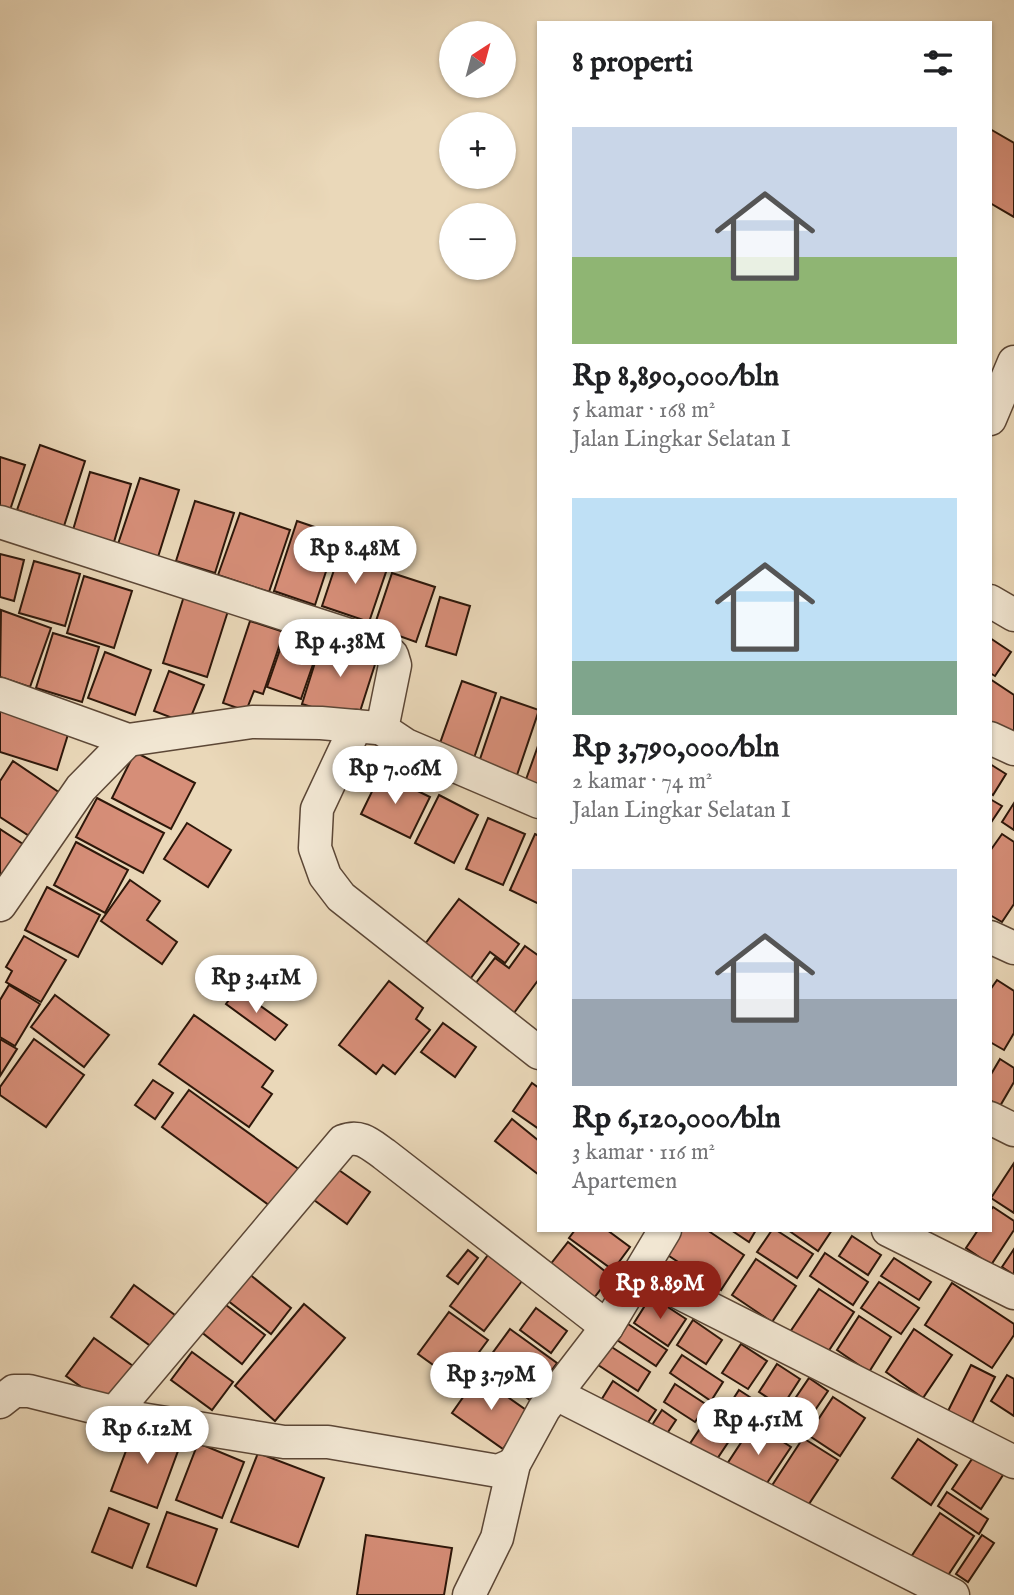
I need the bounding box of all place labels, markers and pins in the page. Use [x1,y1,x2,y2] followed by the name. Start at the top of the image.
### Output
[283,526,427,586] pin: Rp 8.48M
[268,620,412,679] pin: Rp 4.38M
[323,746,467,806] pin: Rp 7.06M
[184,956,328,1015] pin: Rp 3.41M
[588,1262,732,1321] pin: Rp 8.89M
[419,1352,563,1412] pin: Rp 3.79M
[686,1398,830,1457] pin: Rp 4.51M
[75,1406,219,1466] pin: Rp 6.12M

